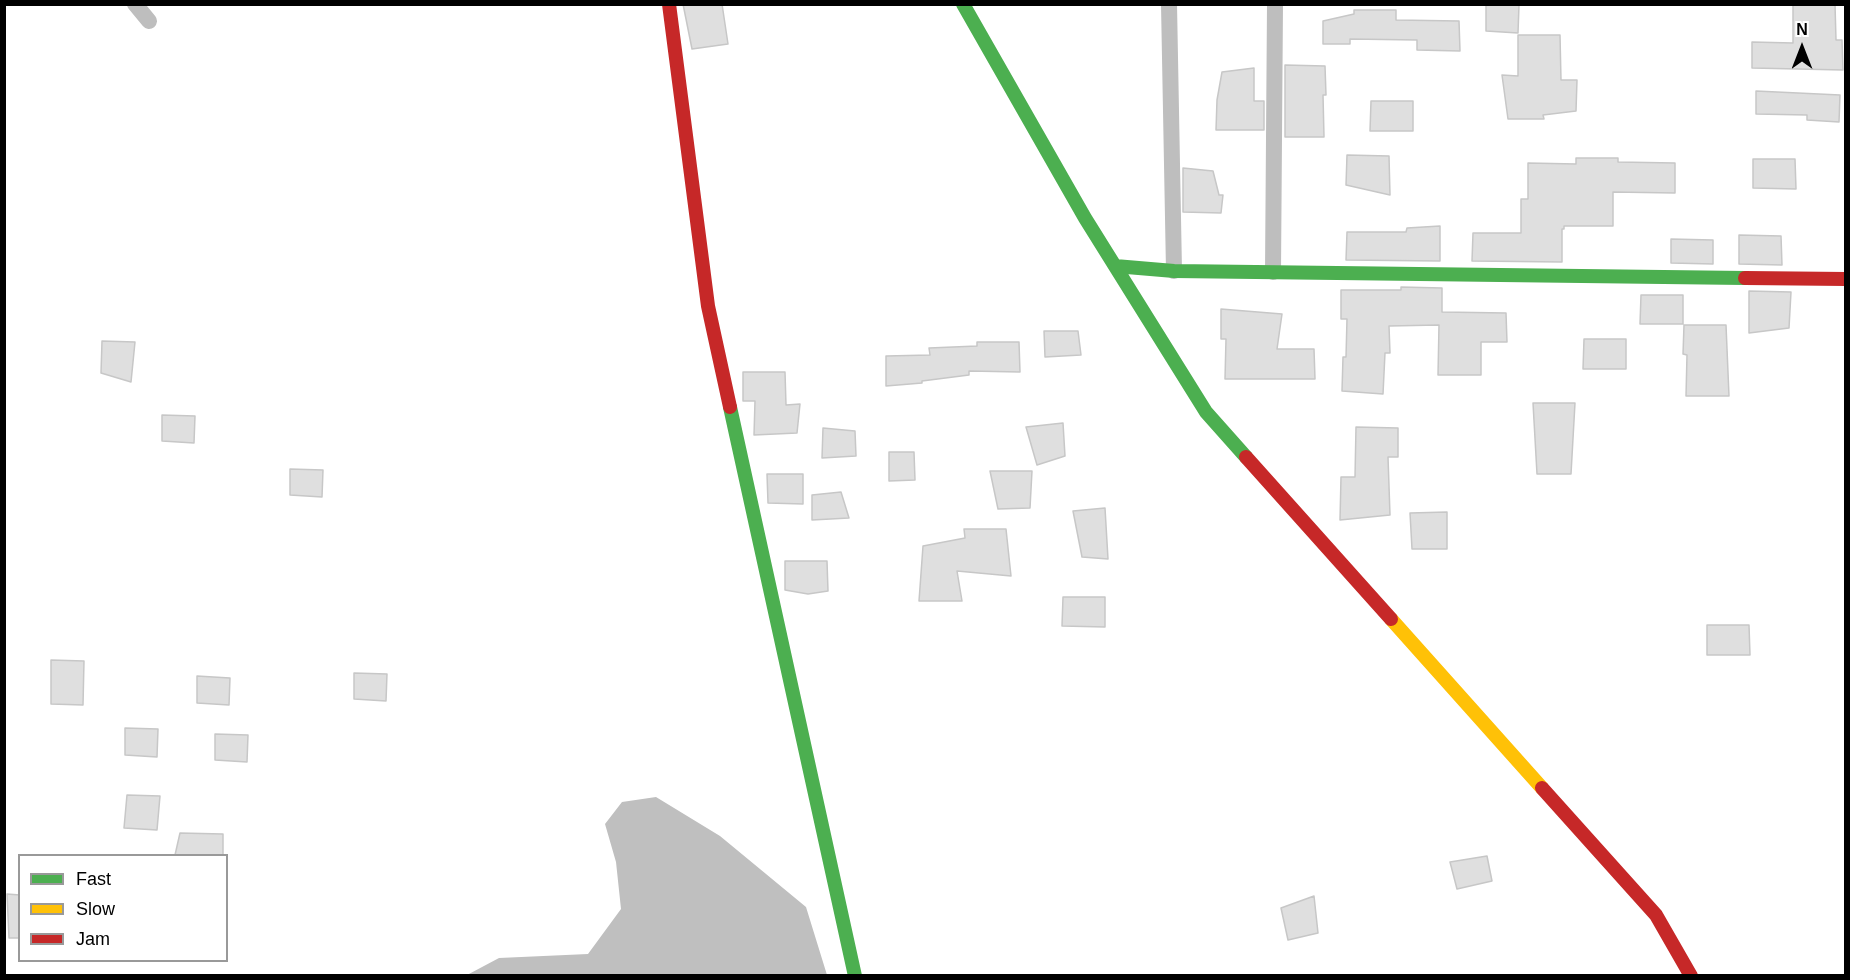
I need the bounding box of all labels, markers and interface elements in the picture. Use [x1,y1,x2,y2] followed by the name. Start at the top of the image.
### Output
[1772,18,1832,78] north arrow
[1796,21,1808,38] text: N
[18,854,228,962] legend
[76,869,111,889] text: Fast
[76,899,115,919] text: Slow
[76,929,110,949] text: Jam

